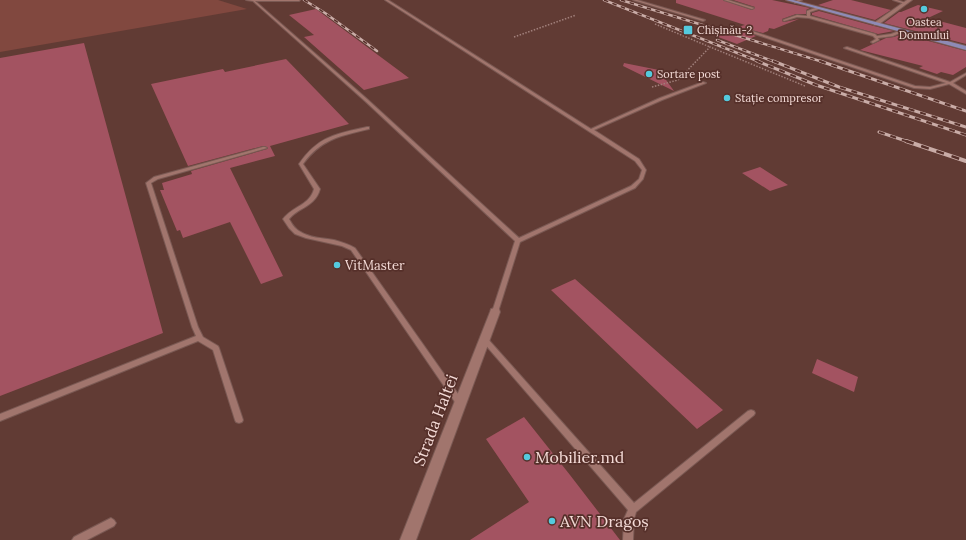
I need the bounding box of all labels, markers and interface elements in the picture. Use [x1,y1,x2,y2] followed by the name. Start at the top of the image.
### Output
[919,4,929,14] marker: Oastea Domnului
[899,15,949,42] place label: Oastea Domnului
[697,23,752,37] place label: Chișinău-2
[682,24,694,36] marker: Chișinău-2
[657,67,721,81] place label: Sortare post
[644,69,654,79] marker: Sortare post
[735,91,823,105] place label: Stație compresor
[722,93,732,103] marker: Stație compresor
[344,257,405,274] place label: VitMaster
[332,260,342,270] marker: VitMaster
[408,371,462,469] street label: Strada Haltei
[535,447,625,467] place label: Mobilier.md
[522,452,532,462] marker: Mobilier.md
[559,511,649,531] place label: AVN Dragoș
[547,516,557,526] marker: AVN Dragoș

